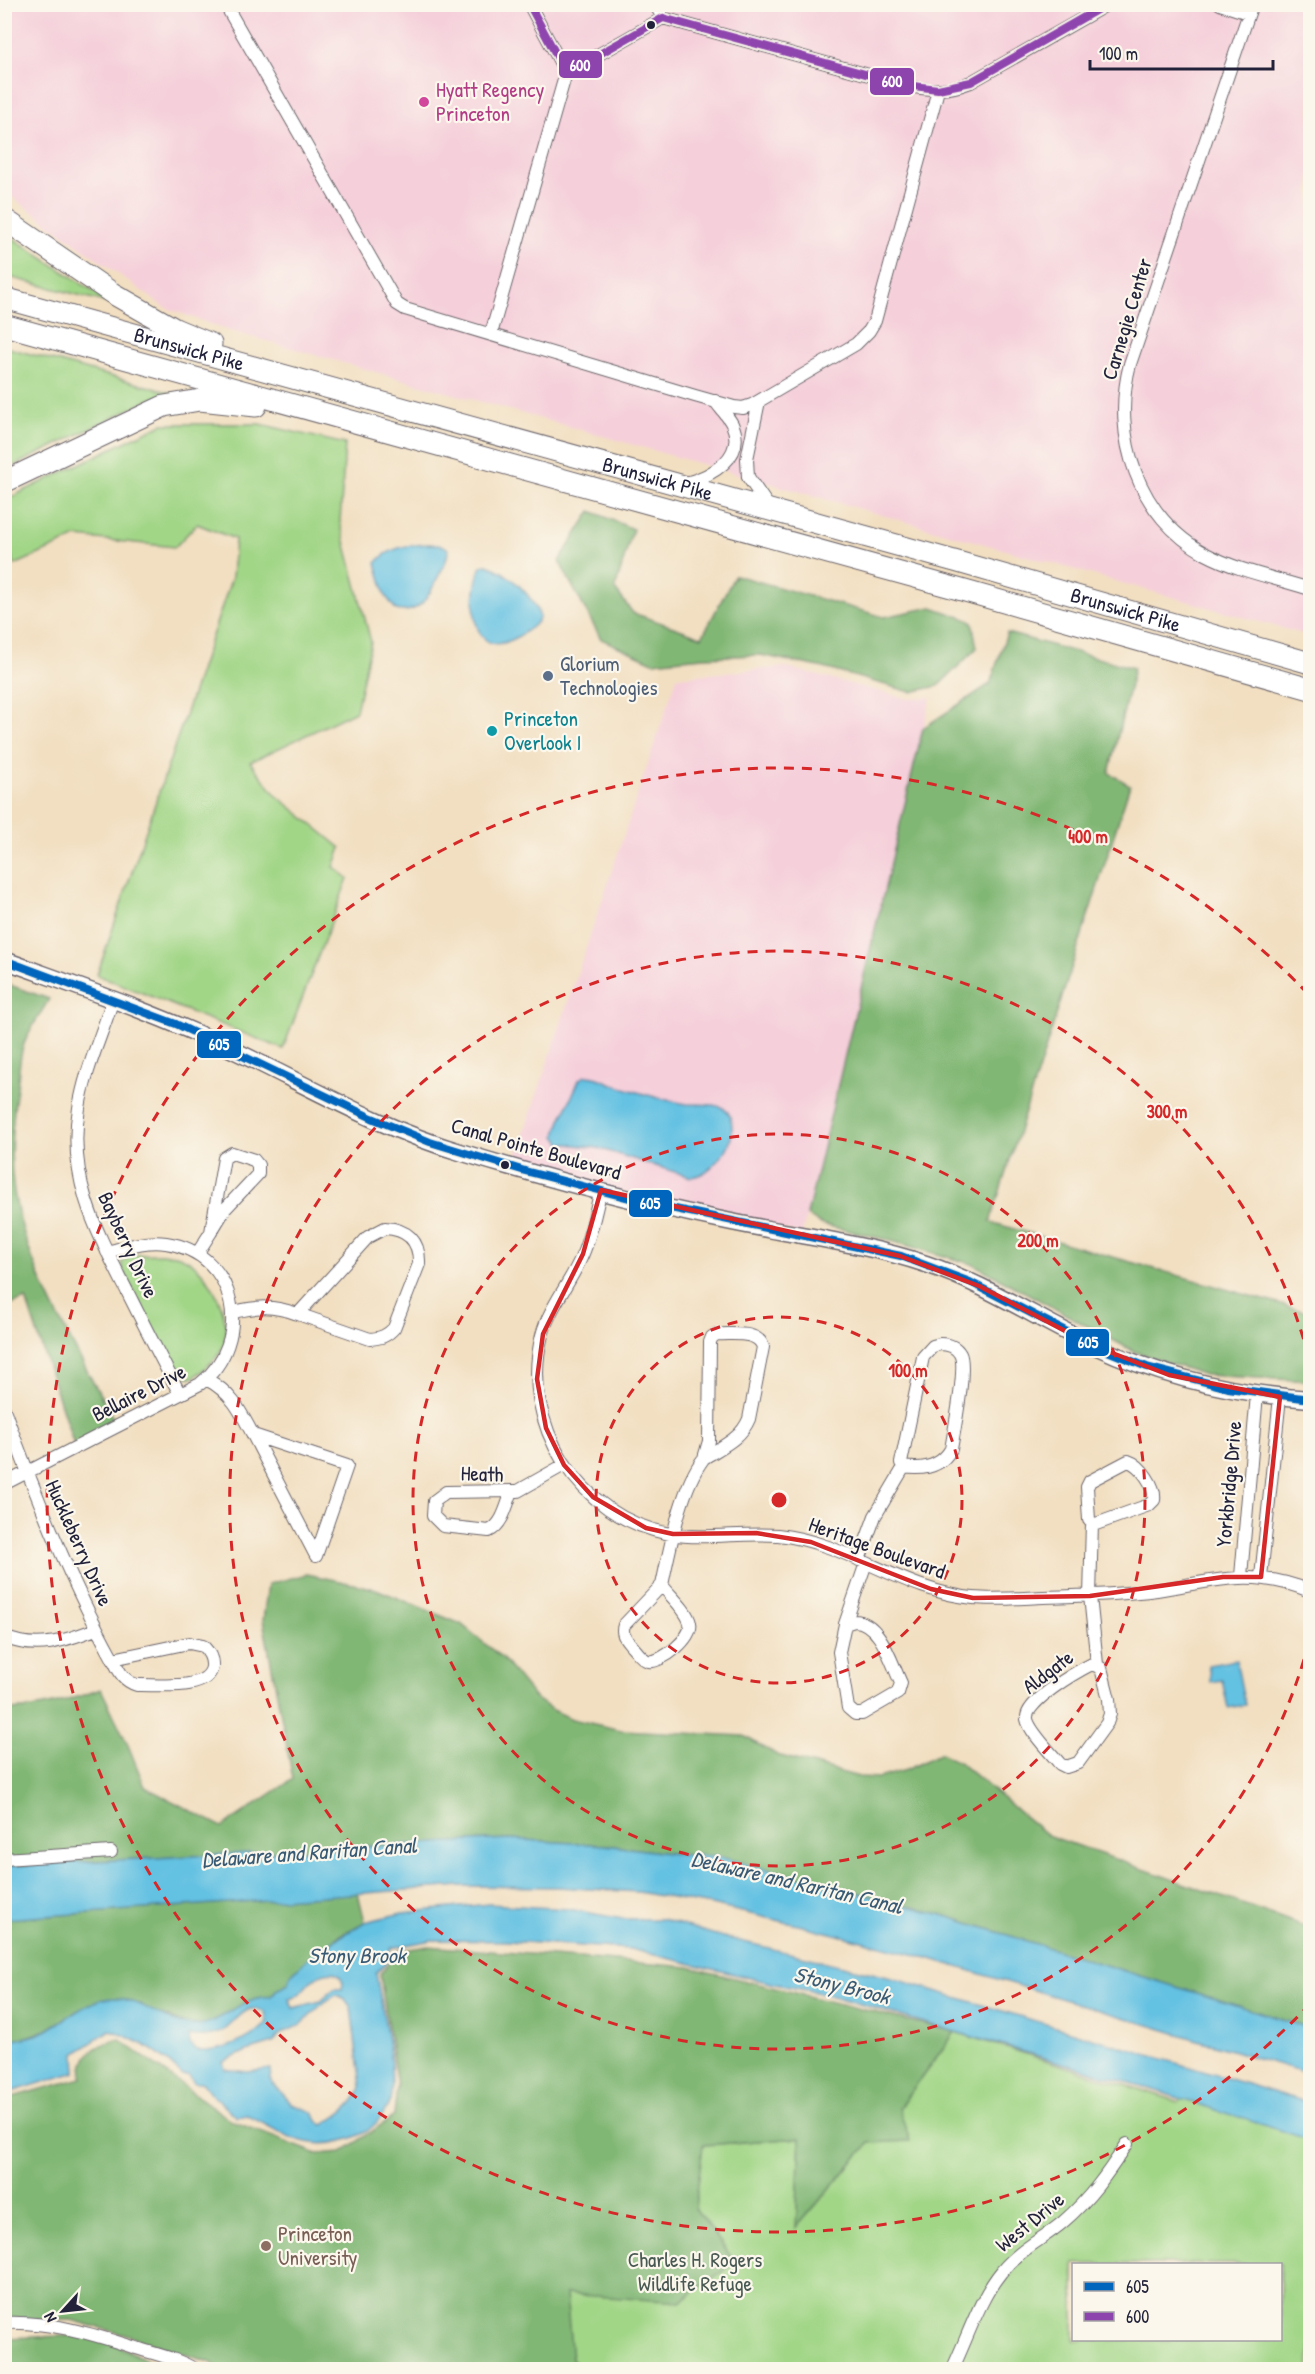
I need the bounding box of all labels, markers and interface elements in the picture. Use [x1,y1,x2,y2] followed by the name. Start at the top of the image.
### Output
[645,19,657,31] unlabelled marker
[1090,33,1273,71] scale bar
[1099,41,1138,66] text: 100 m
[558,50,603,79] line badge: 600
[570,54,590,76] text: 600
[869,67,915,96] line badge: 600
[882,70,902,92] text: 600
[436,75,544,128] place label: Hyatt Regency Princeton
[417,95,431,109] marker: Hyatt Regency Princeton
[1094,254,1159,383] street label: Carnegie Center
[131,320,247,378] street label: Brunswick Pike
[599,449,716,507] street label: Brunswick Pike
[1067,580,1184,639] street label: Brunswick Pike
[560,649,658,702] place label: Glorium Technologies
[541,669,555,683] marker: Glorium Technologies
[504,704,582,757] place label: Princeton Overlook I
[485,724,499,738] marker: Princeton Overlook I
[1068,824,1108,849] text: 400 m
[196,1030,242,1059] line badge: 605
[209,1033,229,1055] text: 605
[1147,1099,1187,1124] text: 300 m
[448,1110,624,1187] street label: Canal Pointe Boulevard
[499,1159,511,1171] unlabelled marker
[91,1187,166,1303] street label: Bayberry Drive
[628,1189,673,1218] line badge: 605
[640,1192,660,1214] text: 605
[1018,1228,1058,1253] text: 200 m
[1065,1328,1110,1357] line badge: 605
[1078,1331,1098,1353] text: 605
[87,1357,191,1429] street label: Bellaire Drive
[888,1358,928,1383] text: 100 m
[1209,1420,1248,1548] street label: Yorkbridge Drive
[460,1458,504,1489] street label: Heath
[39,1475,120,1611] street label: Huckleberry Drive
[769,1490,789,1510] centre of rings
[805,1509,949,1586] street label: Heritage Boulevard
[1016,1643,1079,1700] street label: Aldgate
[201,1829,419,1874] water label: Delaware and Raritan Canal
[689,1843,906,1921] water label: Delaware and Raritan Canal
[308,1940,408,1970] water label: Stony Brook
[791,1959,895,2012] water label: Stony Brook
[989,2185,1070,2258] street label: West Drive
[278,2219,358,2272] place label: Princeton University
[259,2239,273,2253] marker: Princeton University
[628,2245,762,2298] park label: Charles H. Rogers Wildlife Refuge
[1072,2263,1282,2341] legend
[1126,2274,1149,2299] text: 605
[33,2281,93,2341] north arrow
[1126,2304,1149,2329] text: 600
[38,2309,61,2327] text: N

